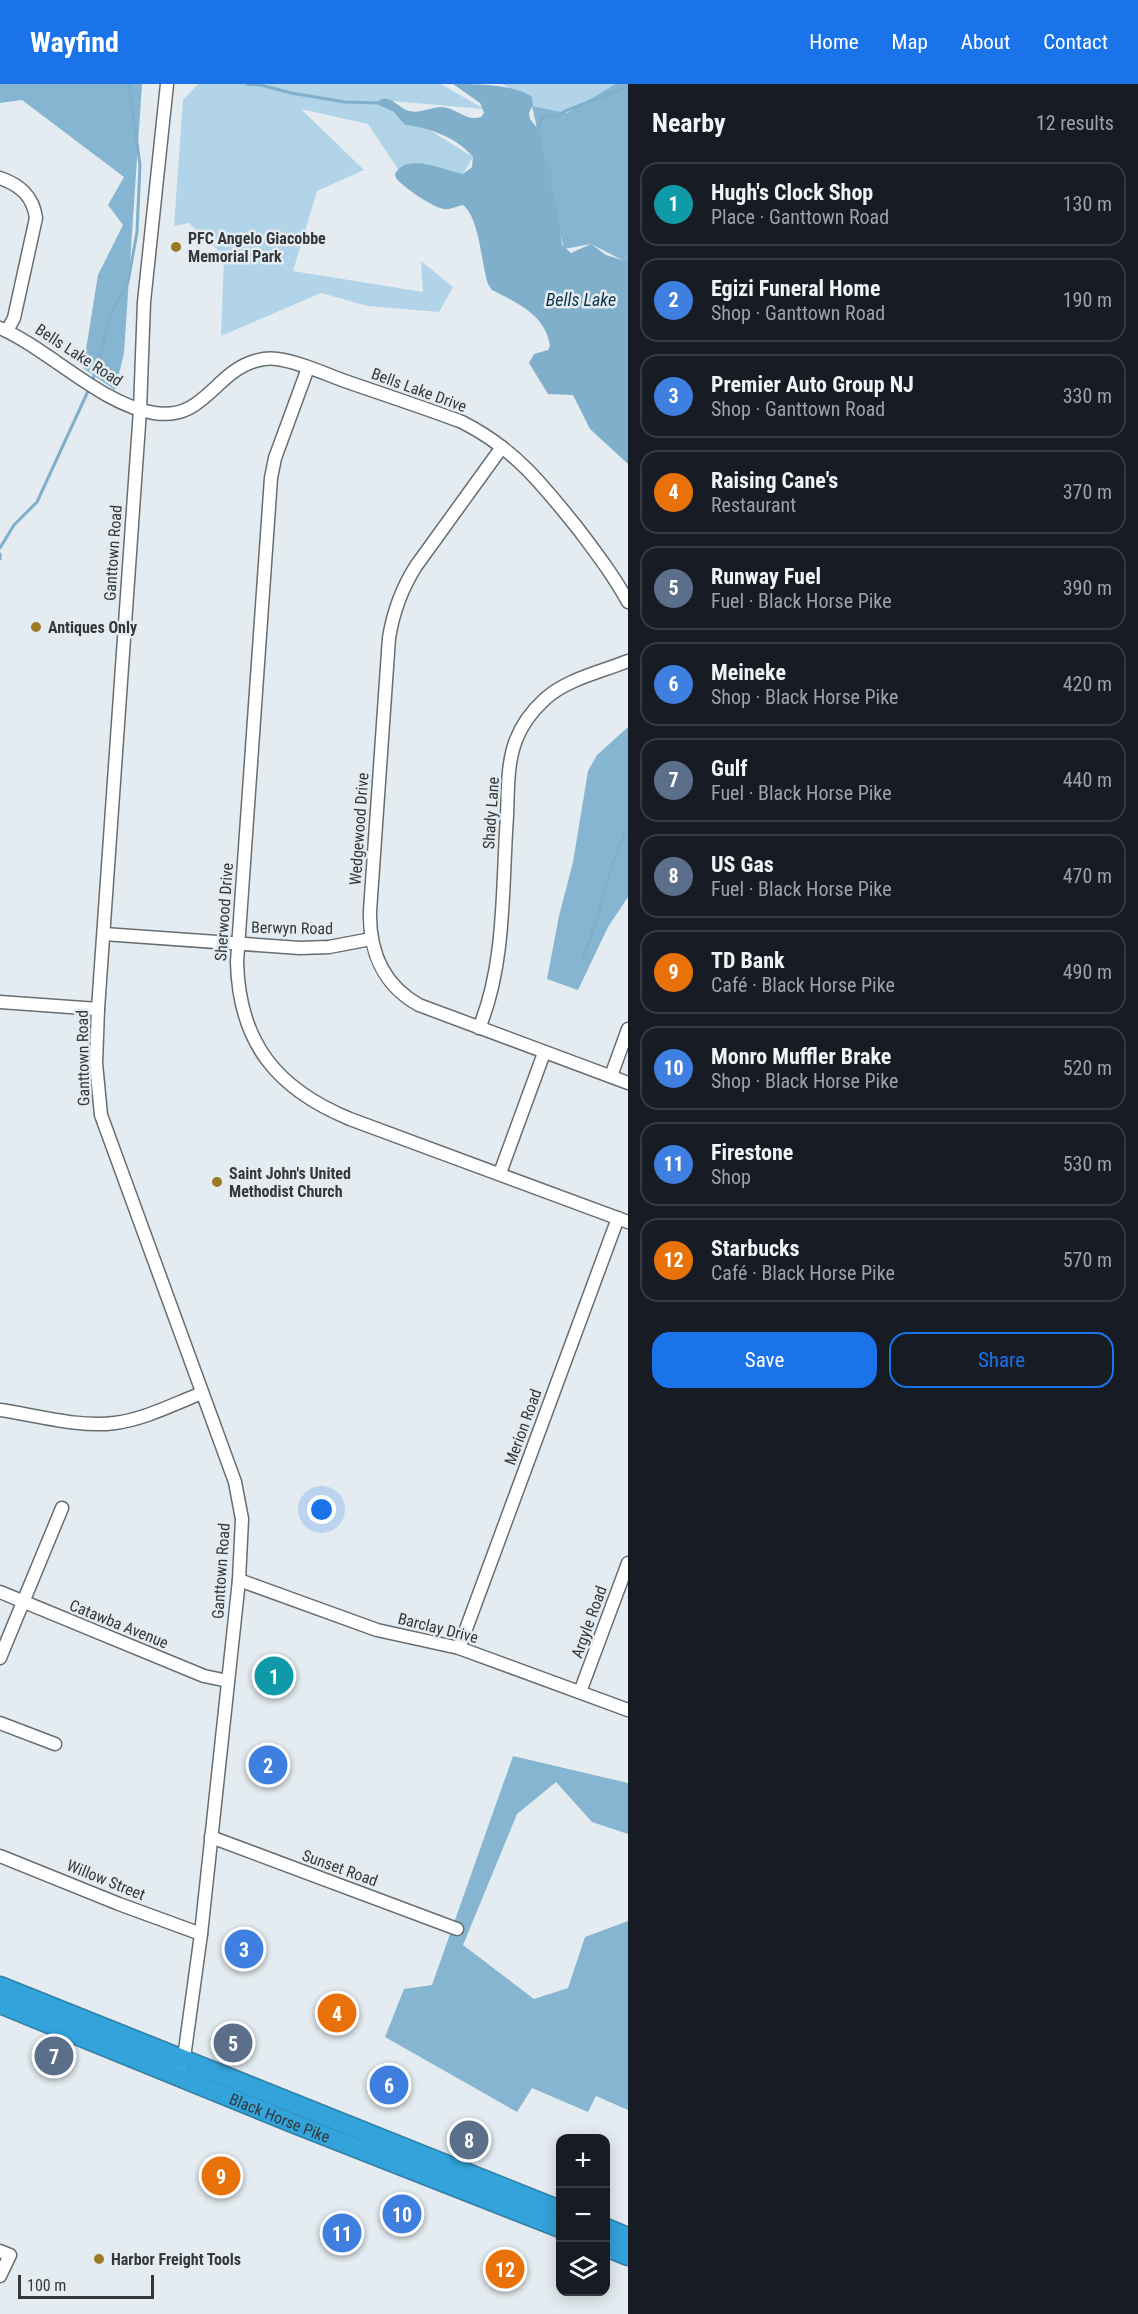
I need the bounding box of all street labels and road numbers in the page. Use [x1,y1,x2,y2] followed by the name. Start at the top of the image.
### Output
[32,320,126,390] street label: Bells Lake Road
[369,364,469,416] street label: Bells Lake Drive
[100,504,126,602] street label: Ganttown Road
[346,772,372,886] street label: Wedgewood Drive
[479,776,503,850] street label: Shady Lane
[211,862,237,962] street label: Sherwood Drive
[251,918,333,938] street label: Berwyn Road
[73,1010,93,1106] street label: Ganttown Road
[500,1386,546,1468] street label: Merion Road
[208,1522,234,1620] street label: Ganttown Road
[567,1583,611,1661] street label: Argyle Road
[67,1596,171,1652] street label: Catawba Avenue
[396,1609,480,1647] street label: Barclay Drive
[300,1846,380,1890] street label: Sunset Road
[64,1856,148,1904] street label: Willow Street
[227,2089,333,2146] street label: Black Horse Pike

